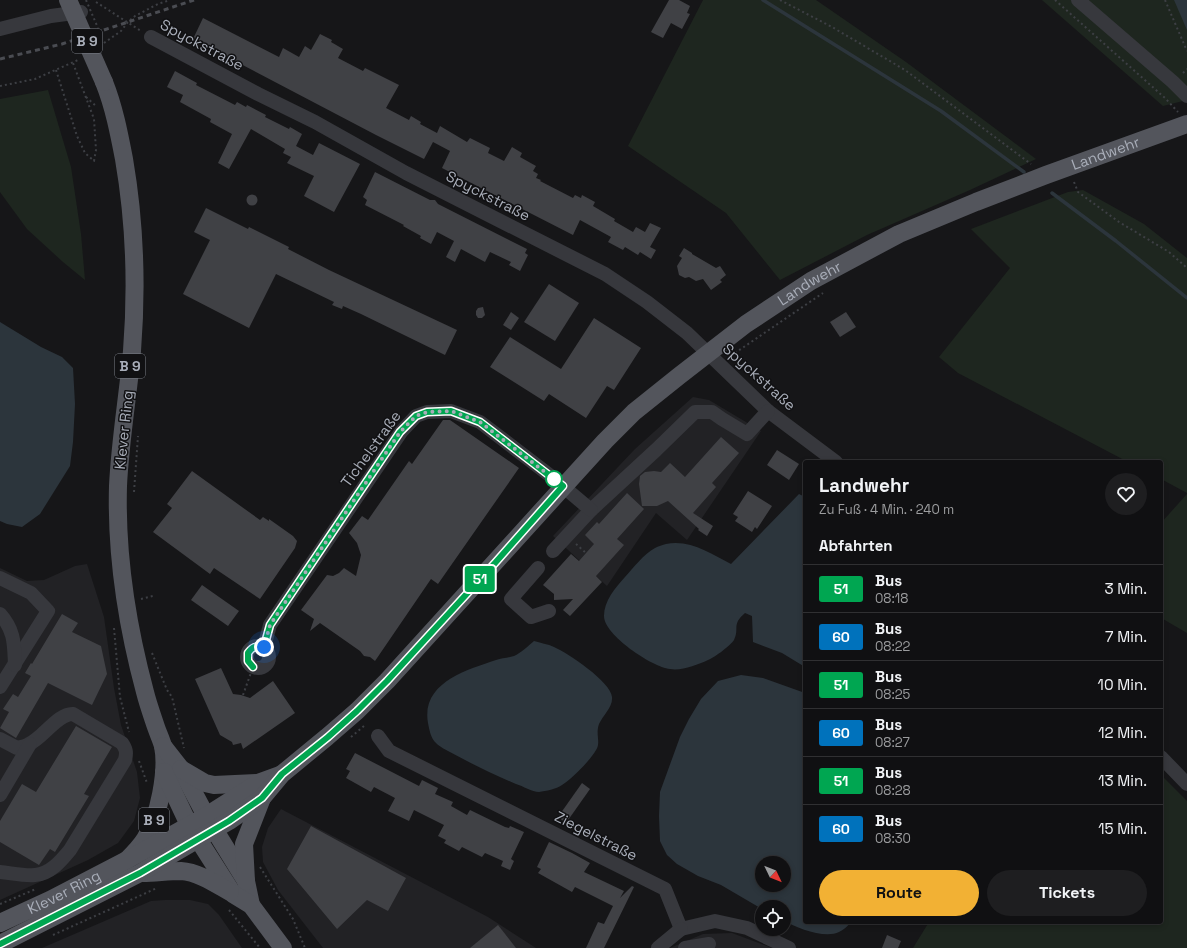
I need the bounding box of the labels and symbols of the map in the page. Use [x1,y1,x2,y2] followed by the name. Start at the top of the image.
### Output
[157,15,247,75] street label: Spyckstraße
[72,29,102,53] road number: B 9
[1069,132,1142,174] street label: Landwehr
[443,166,534,225] street label: Spyckstraße
[774,256,845,310] street label: Landwehr
[719,339,800,414] street label: Spyckstraße
[115,354,145,378] road number: B 9
[110,389,137,470] street label: Klever Ring
[336,407,405,491] street label: Tichelstraße
[545,470,563,488] unlabelled marker
[462,566,498,592] line badge: 51
[254,637,274,657] your location
[552,807,641,865] street label: Ziegelstraße
[139,808,169,832] road number: B 9
[755,856,791,892] north arrow
[24,865,104,918] street label: Klever Ring

